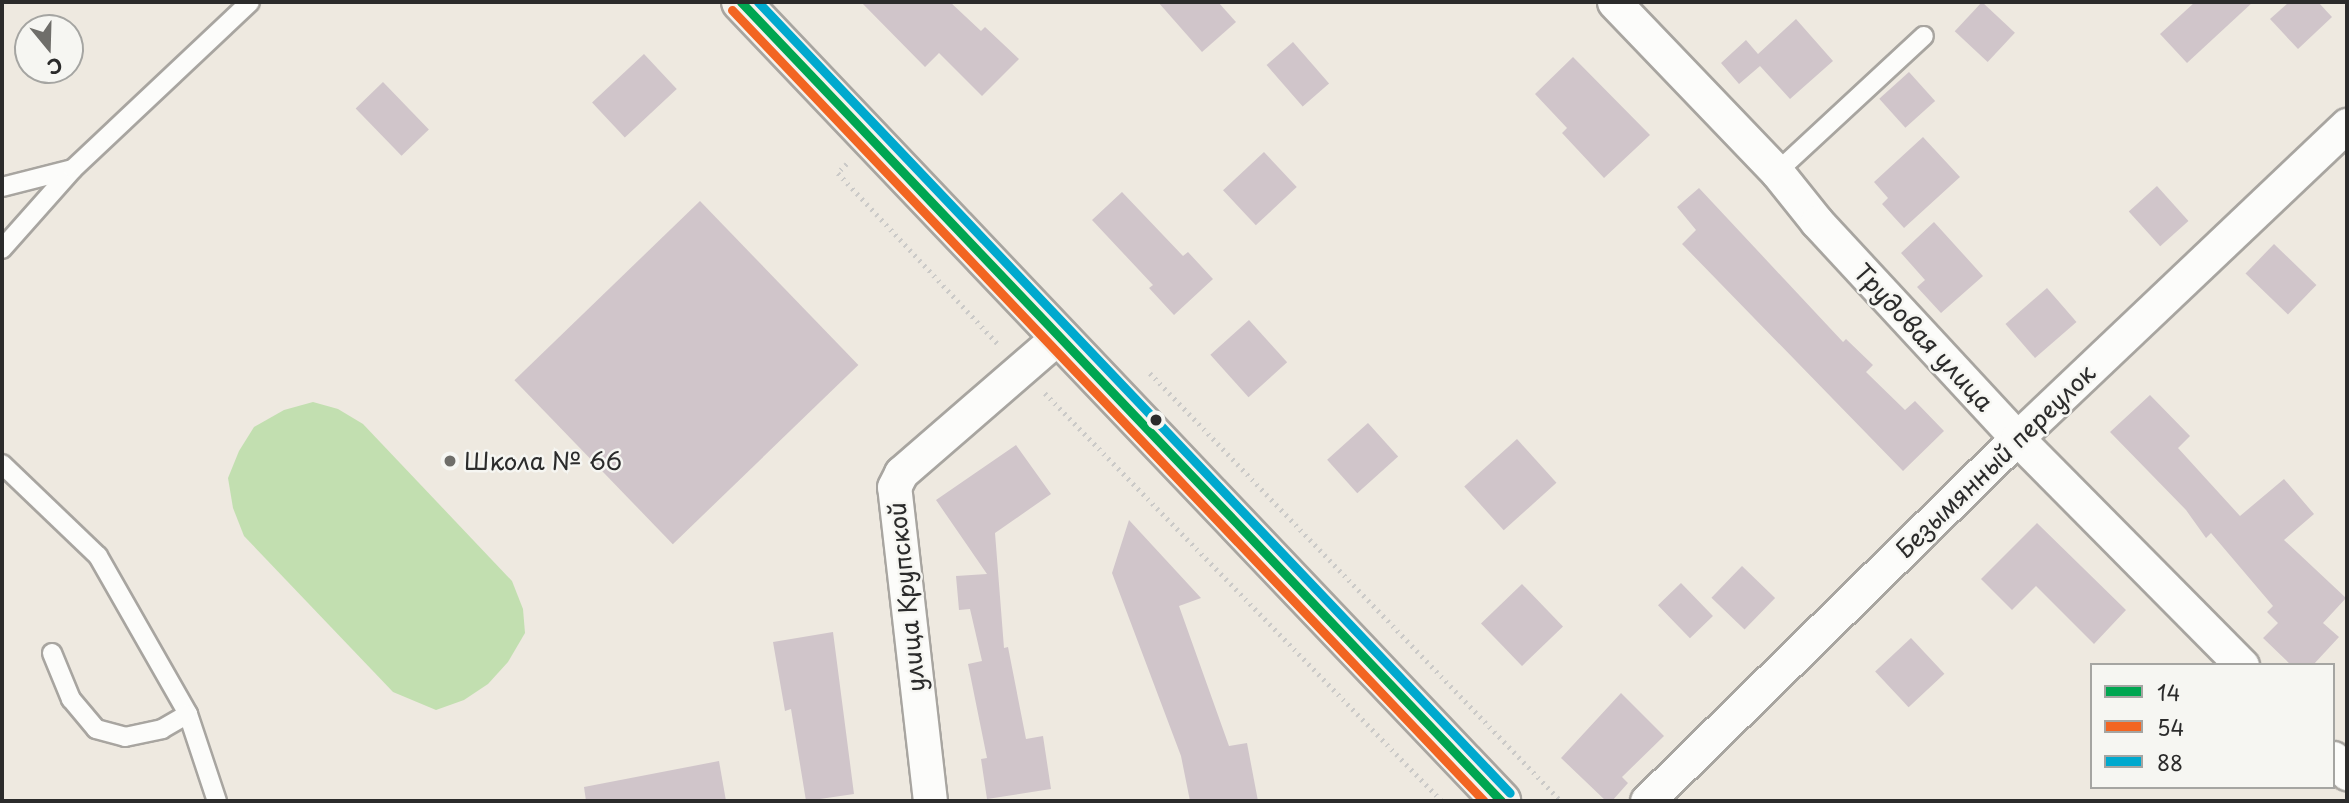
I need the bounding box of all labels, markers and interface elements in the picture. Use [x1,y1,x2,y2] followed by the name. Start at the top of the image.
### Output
[14,14,84,84] north arrow
[44,51,67,83] text: С
[1848,257,2000,417] street label: Трудовая улица
[1889,358,2101,564] street label: Безымянный переулок
[1149,413,1163,427] unlabelled marker
[464,447,623,475] place label: Школа № 66
[442,453,458,469] marker: Школа № 66
[882,500,930,694] street label: улица Крупской
[2090,663,2335,789] legend
[2157,676,2180,708] text: 14
[2157,711,2184,743] text: 54
[2157,746,2183,778] text: 88

